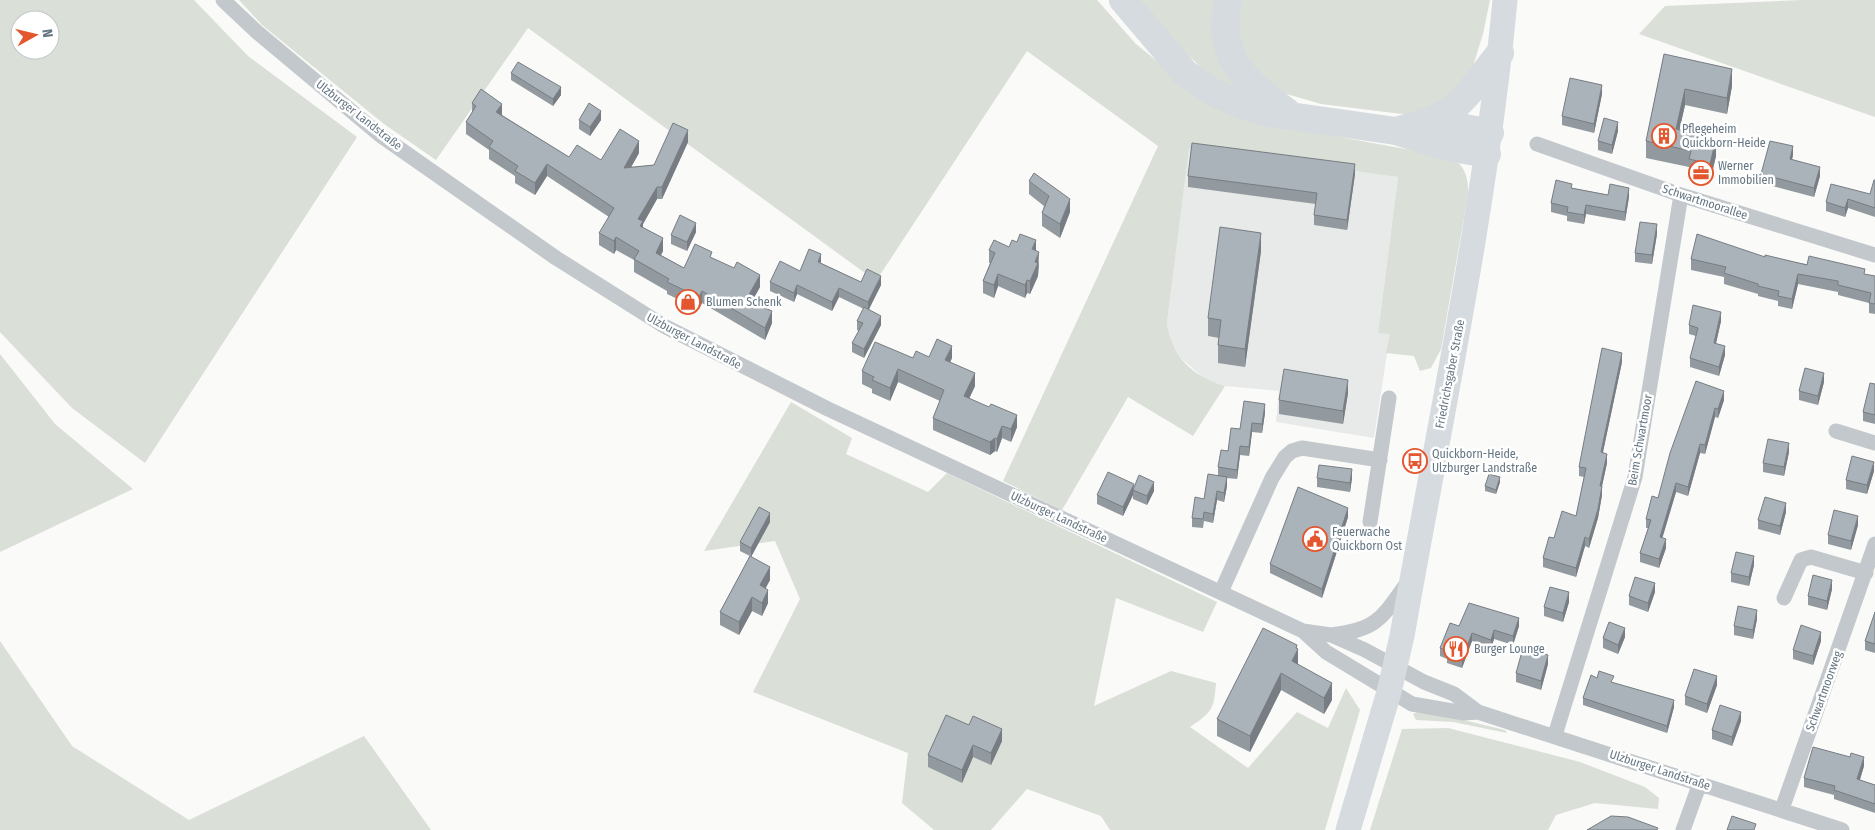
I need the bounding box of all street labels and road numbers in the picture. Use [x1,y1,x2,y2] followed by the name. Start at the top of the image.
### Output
[313,77,405,153] street label: Ulzburger Landstraße
[1661,182,1749,222] street label: Schwartmoorallee
[644,310,744,372] street label: Ulzburger Landstraße
[1433,318,1467,430] street label: Friedrichsgaber Straße
[1625,392,1655,487] street label: Beim Schwartmoor
[1008,488,1110,546] street label: Ulzburger Landstraße
[1803,649,1845,733] street label: Schwartmoorweg
[1608,747,1712,793] street label: Ulzburger Landstraße

